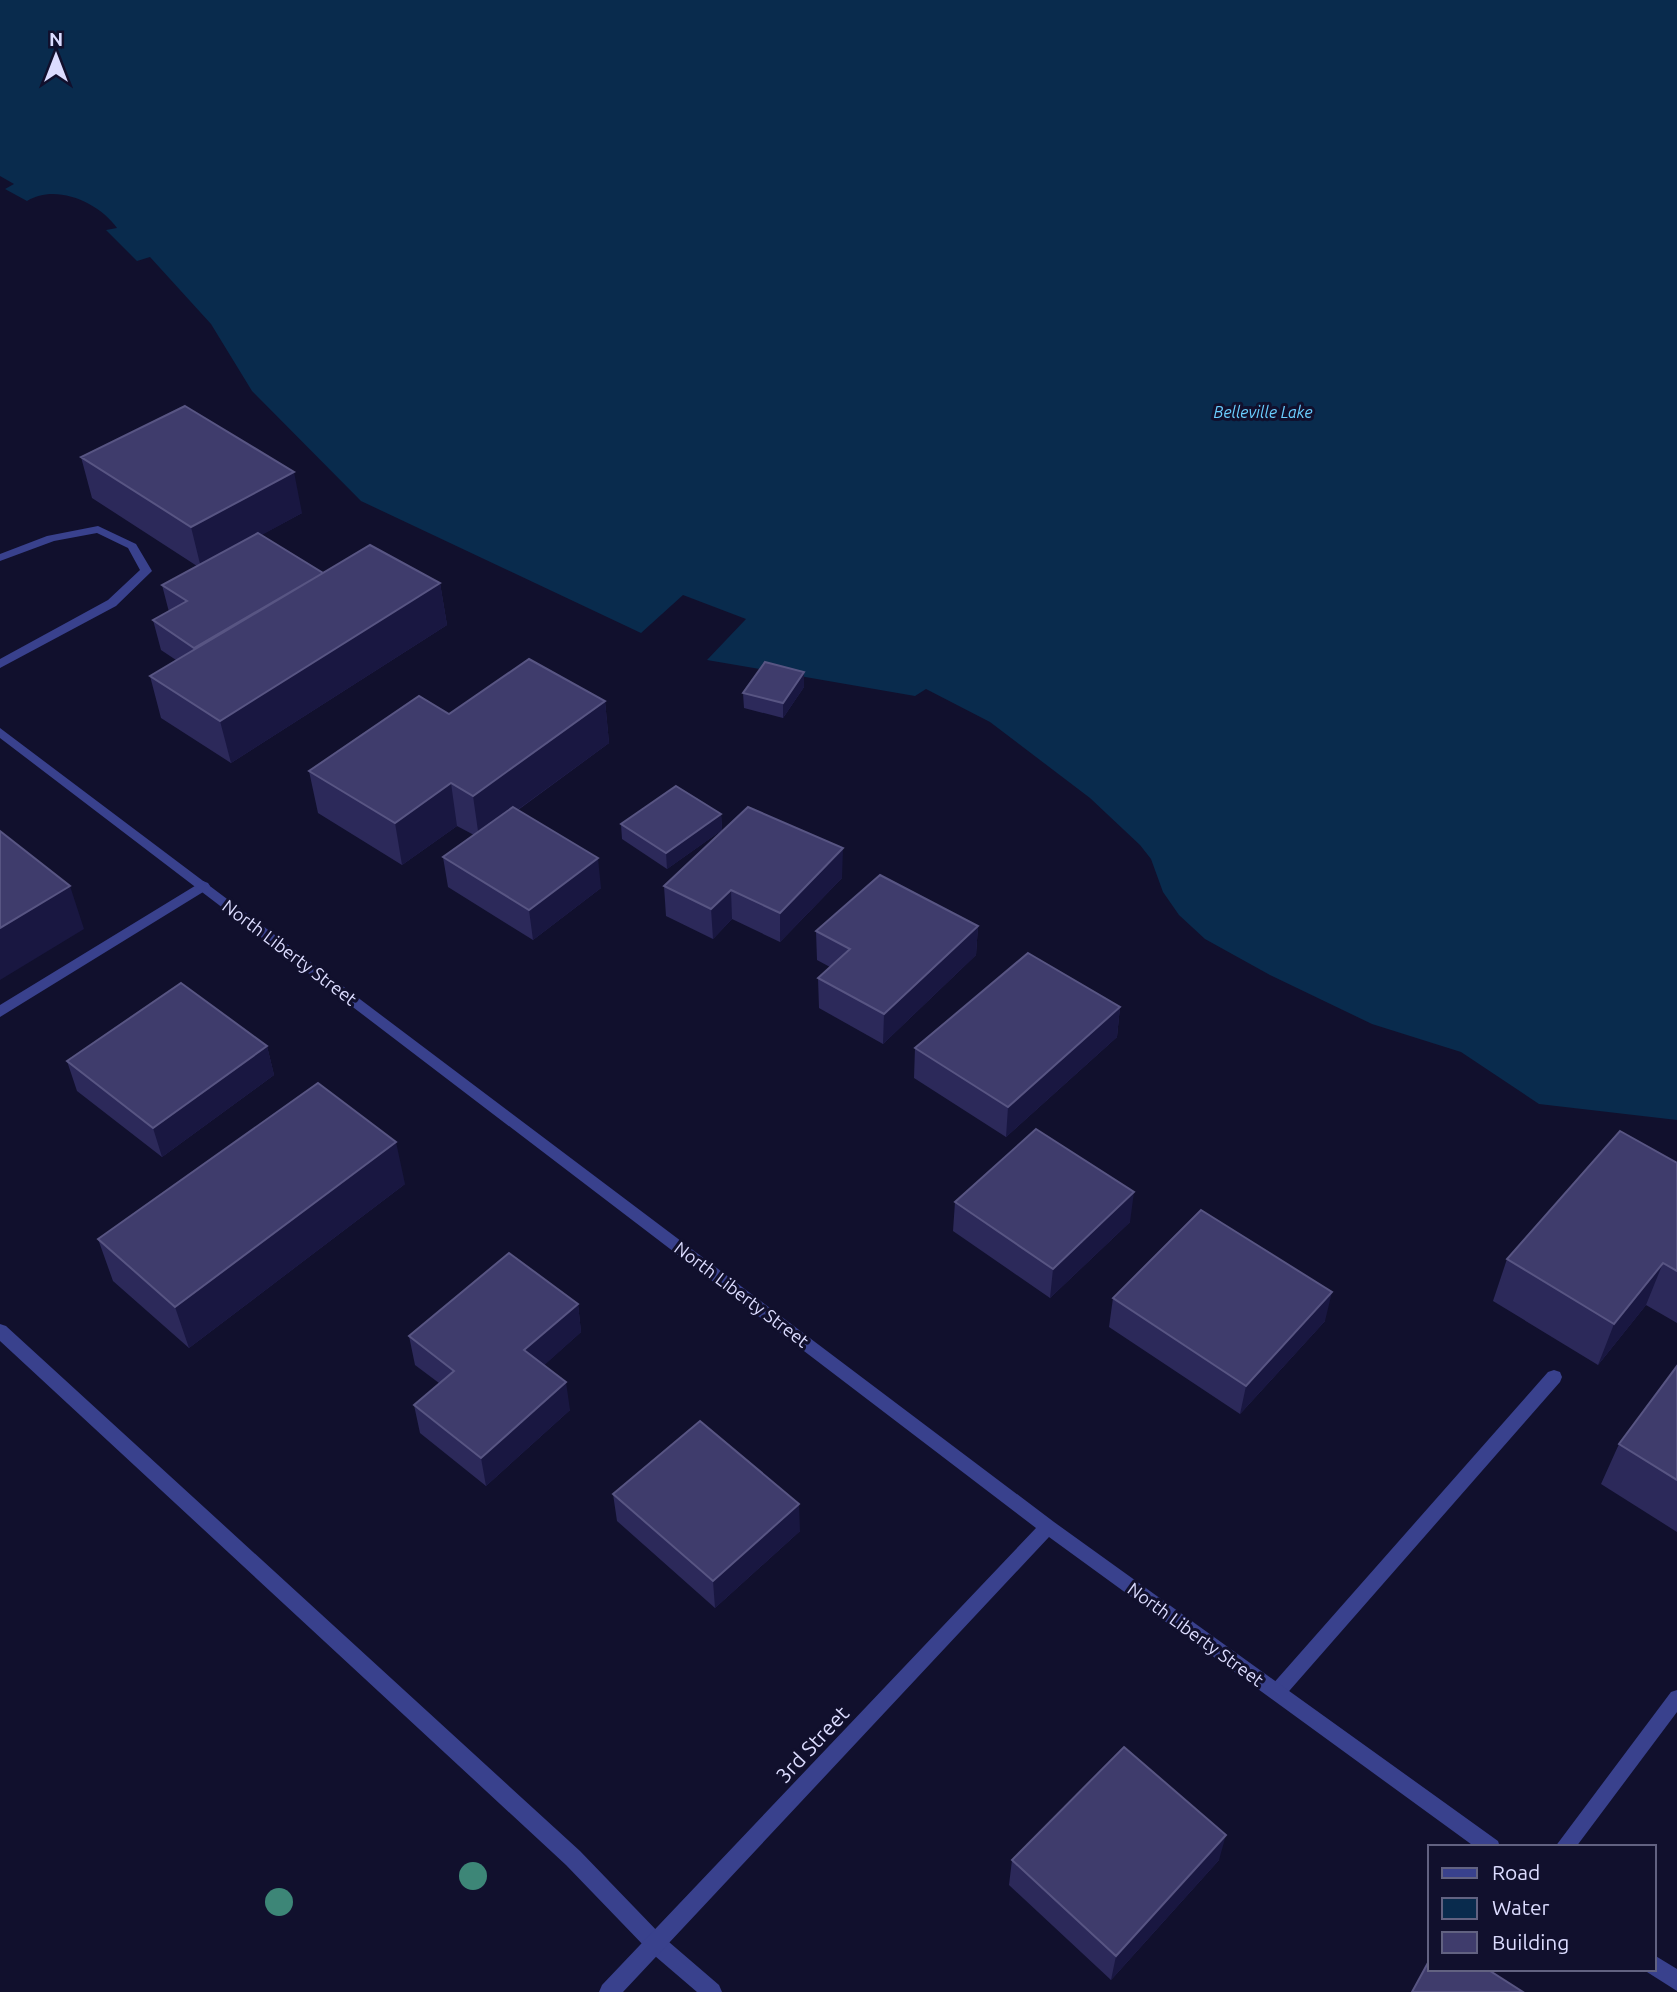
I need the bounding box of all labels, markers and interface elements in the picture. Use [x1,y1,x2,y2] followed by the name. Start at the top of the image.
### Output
[21,21,91,91] north arrow
[49,28,63,50] text: N
[1214,403,1312,421] water label: Belleville Lake
[219,895,361,1009] street label: North Liberty Street
[671,1237,813,1351] street label: North Liberty Street
[1124,1578,1268,1690] street label: North Liberty Street
[771,1701,853,1787] street label: 3rd Street
[1428,1845,1656,1971] legend
[1492,1860,1540,1884] text: Road
[1492,1895,1550,1919] text: Water
[1492,1930,1569,1954] text: Building

